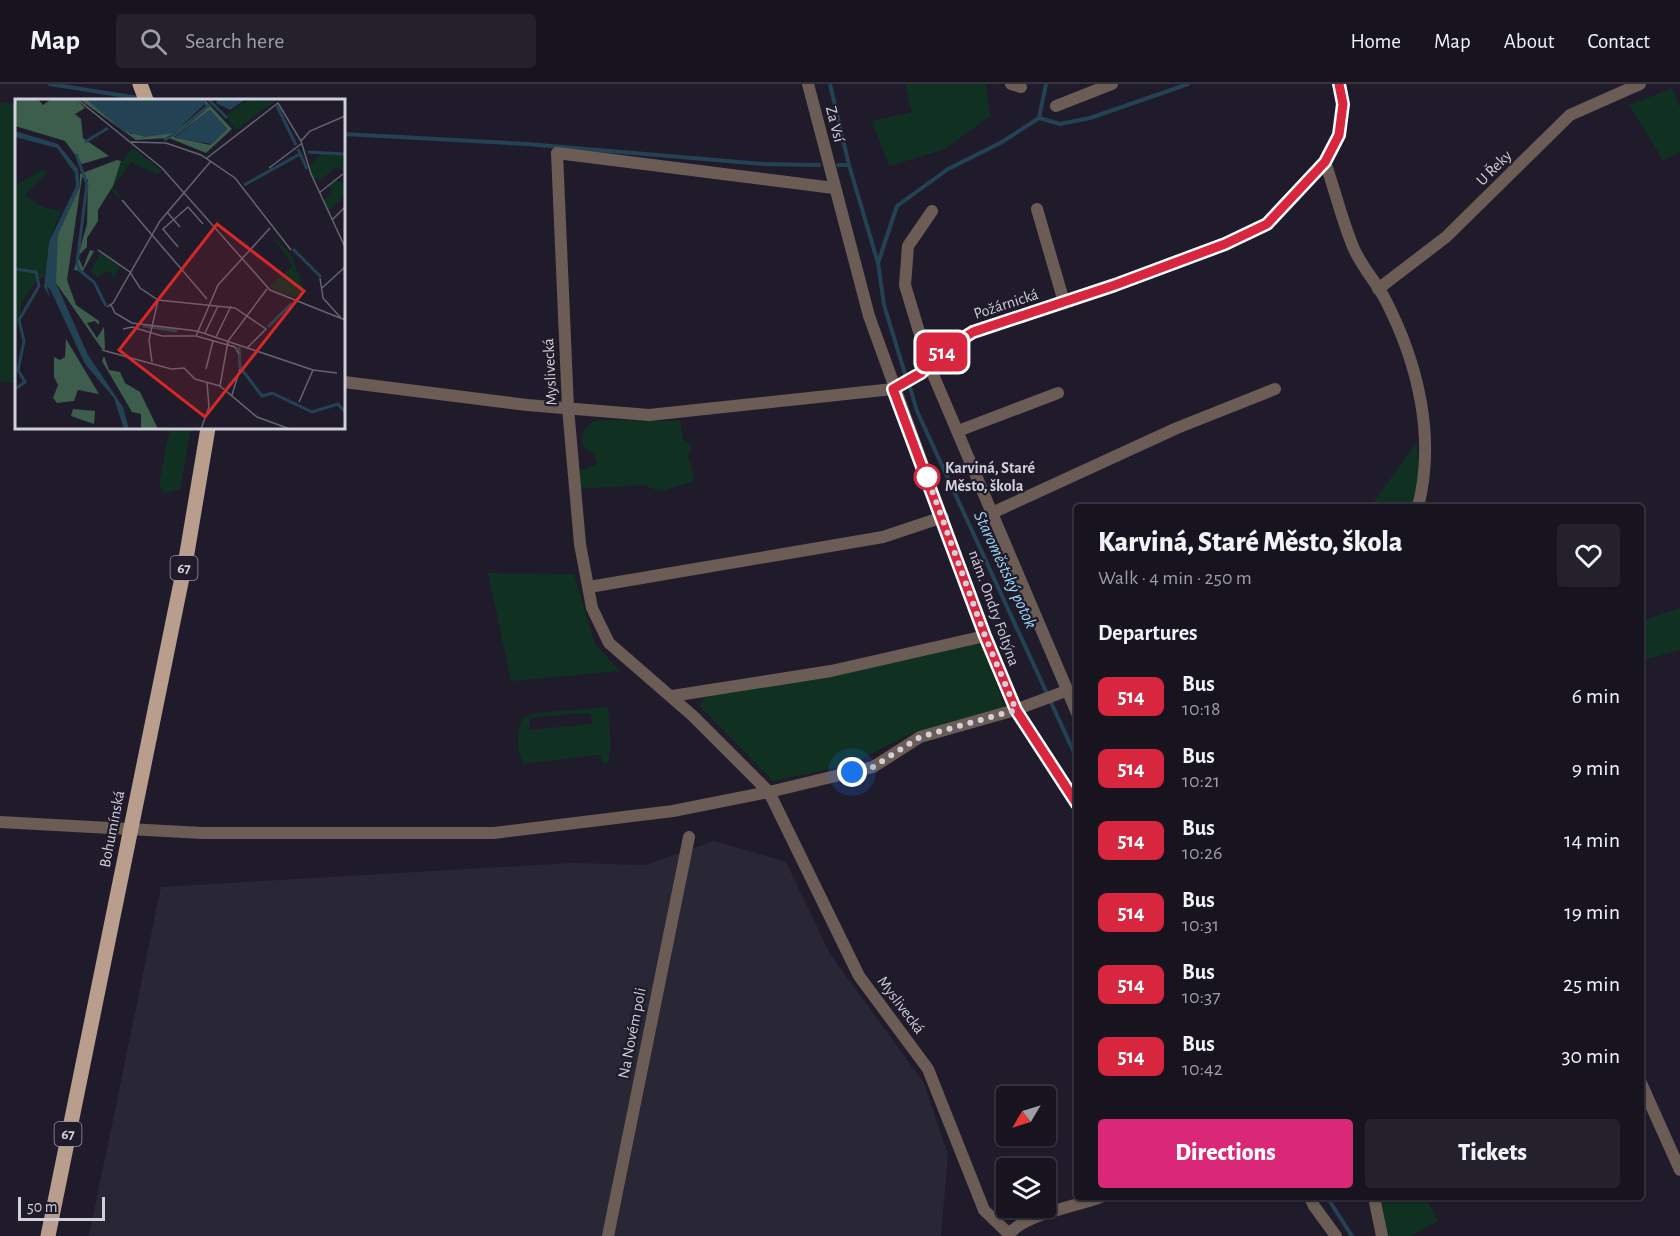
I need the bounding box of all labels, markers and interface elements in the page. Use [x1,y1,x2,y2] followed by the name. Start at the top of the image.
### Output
[116,14,536,68] search box
[137,25,170,58] icon: search
[30,27,80,55] text: Map
[185,30,284,52] text: Search here
[1350,31,1401,52] text: Home
[1434,31,1471,52] text: Map
[1504,31,1554,52] text: About
[1587,31,1650,52] text: Contact
[15,99,345,429] inset map
[823,104,847,144] street label: Za Vsí
[1472,146,1515,189] street label: U Řeky
[972,286,1040,322] street label: Požárnická
[908,332,976,372] line badge: 514
[540,338,561,406] street label: Myslivecká
[928,342,956,363] text: 514
[945,460,1036,494] place label: Karviná, Staré Město, škola
[914,464,940,490] marker: Karviná, Staré Město, škola
[970,509,1040,631] water label: Staroměstský potok
[1557,524,1620,587] button: heart
[1098,529,1403,557] text: Karviná, Staré Město, škola
[965,548,1022,668] street label: nám. Ondry Foltýna
[170,556,198,580] road number: 67
[1098,568,1252,588] text: Walk · 4 min · 250 m
[1098,622,1198,644] text: Departures
[1182,673,1215,695] text: Bus
[1572,685,1620,707] text: 6 min
[1117,686,1145,707] text: 514
[1182,699,1220,719] text: 10:18
[1182,745,1215,767] text: Bus
[837,757,867,787] your location
[1572,757,1620,779] text: 9 min
[1117,758,1145,779] text: 514
[1182,771,1220,791] text: 10:21
[97,789,127,869] street label: Bohumínská
[1182,817,1215,839] text: Bus
[1564,829,1620,851] text: 14 min
[1117,830,1145,851] text: 514
[1182,843,1223,863] text: 10:26
[1182,889,1215,911] text: Bus
[1564,901,1620,923] text: 19 min
[1117,902,1145,923] text: 514
[1182,915,1219,935] text: 10:31
[1182,961,1215,983] text: Bus
[874,973,928,1037] street label: Myslivecká
[1563,973,1620,995] text: 25 min
[1117,974,1145,995] text: 514
[615,986,649,1080] street label: Na Novém poli
[1182,987,1221,1007] text: 10:37
[1182,1033,1215,1055] text: Bus
[1561,1045,1620,1067] text: 30 min
[1117,1046,1145,1067] text: 514
[1182,1059,1223,1079] text: 10:42
[996,1086,1056,1146] north arrow
[996,1086,1056,1218] map controls
[1098,1119,1353,1188] button: Directions
[1365,1119,1620,1188] button: Tickets
[54,1122,82,1146] road number: 67
[996,1158,1056,1218] button: layers
[18,1194,105,1222] scale bar
[27,1199,58,1215] text: 50 m

